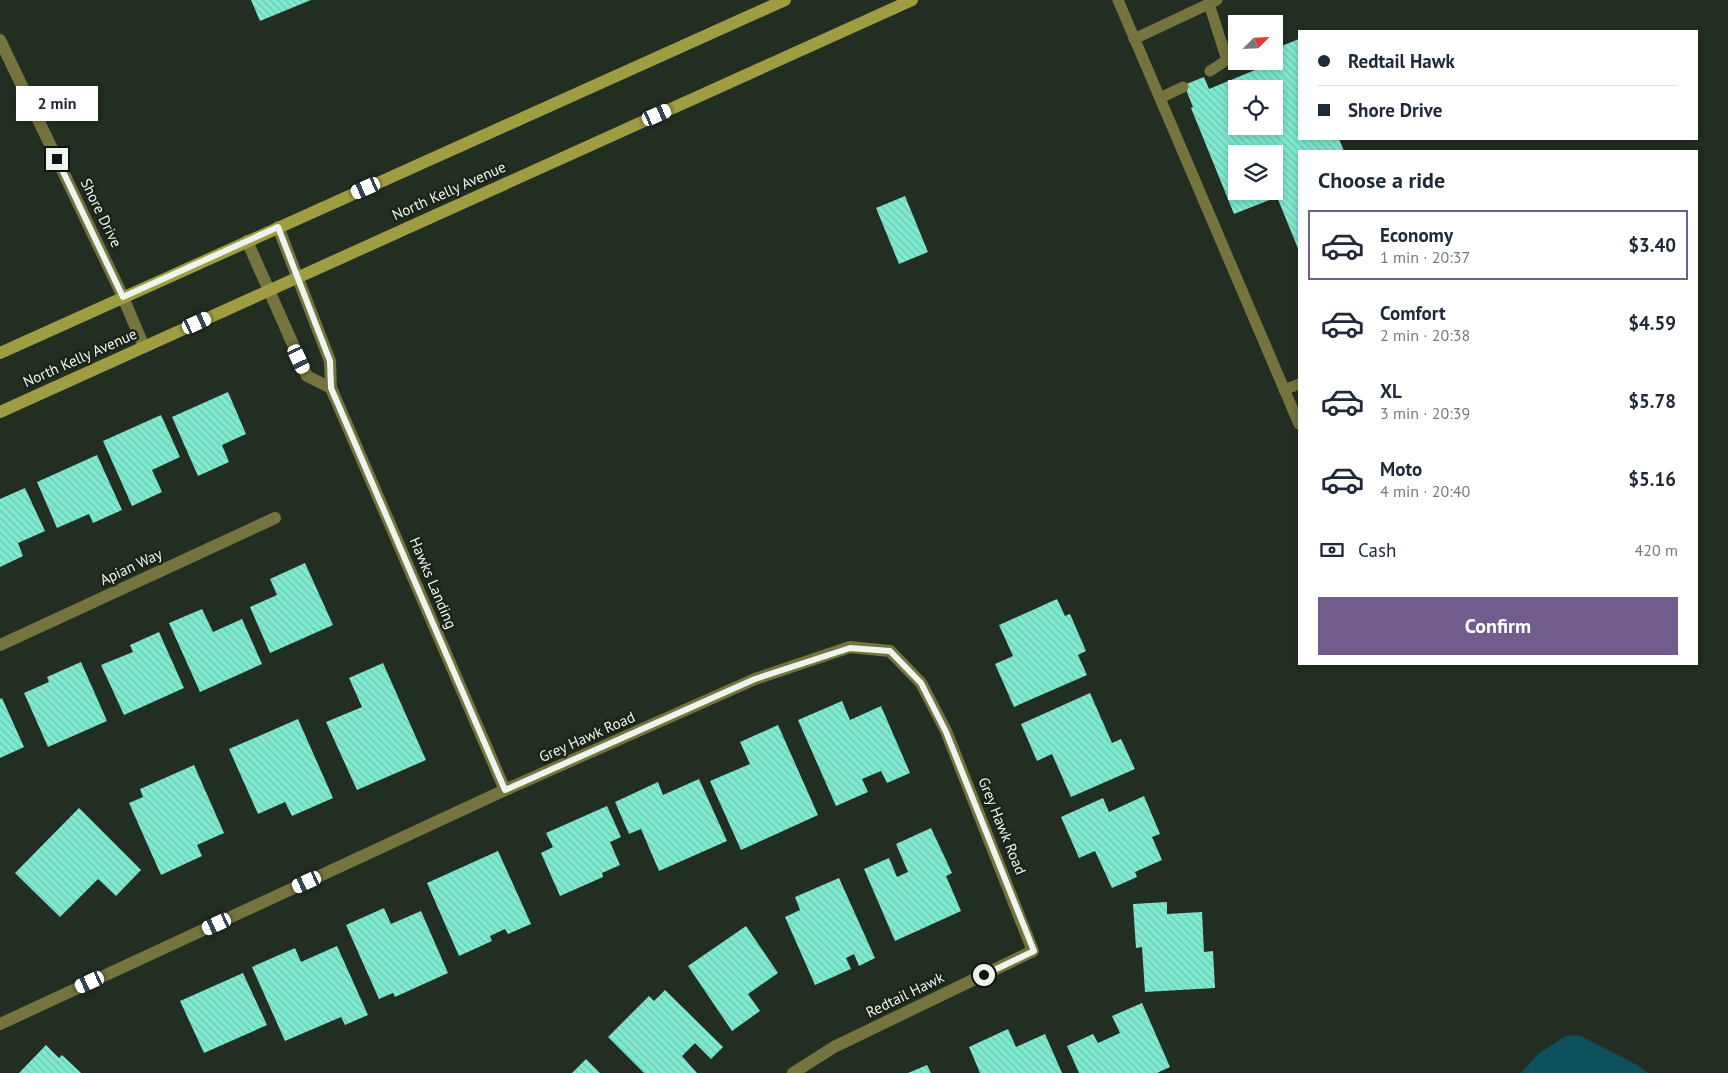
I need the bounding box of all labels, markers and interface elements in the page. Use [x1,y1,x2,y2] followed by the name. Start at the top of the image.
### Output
[1228,15,1282,70] north arrow
[1228,15,1283,200] map controls
[1348,49,1455,73] text: Redtail Hawk
[1228,80,1283,135] button: locate
[16,86,98,122] callout: 2 min
[37,93,77,113] text: 2 min
[1348,98,1442,122] text: Shore Drive
[640,102,673,128] car
[1228,145,1283,200] button: layers
[46,148,68,170] route end
[389,157,509,224] street label: North Kelly Avenue
[1318,166,1445,194] text: Choose a ride
[77,175,126,250] street label: Shore Drive
[349,175,382,201] car
[1320,223,1365,268] icon: car
[1380,223,1453,247] text: Economy
[1628,233,1676,257] text: $3.40
[1380,247,1470,267] text: 1 min · 20:37
[1320,301,1365,346] icon: car
[1380,301,1446,325] text: Comfort
[180,310,213,336] car
[1628,311,1676,335] text: $4.59
[20,324,140,391] street label: North Kelly Avenue
[1380,325,1470,345] text: 2 min · 20:38
[285,342,312,376] car
[1320,379,1365,424] icon: car
[1380,379,1402,403] text: XL
[1628,389,1676,413] text: $5.78
[1380,403,1470,423] text: 3 min · 20:39
[1320,457,1365,502] icon: car
[1380,457,1422,481] text: Moto
[1628,467,1676,491] text: $5.16
[1380,481,1470,501] text: 4 min · 20:40
[406,534,461,631] street label: Hawks Landing
[1318,536,1346,564] icon: cash
[1358,538,1396,562] text: Cash
[1635,540,1678,560] text: 420 m
[97,544,165,589] street label: Apian Way
[1318,597,1678,655] button: Confirm
[536,707,638,766] street label: Grey Hawk Road
[974,774,1031,877] street label: Grey Hawk Road
[290,869,323,895] car
[200,911,233,937] car
[973,964,995,986] route start
[863,967,948,1022] street label: Redtail Hawk
[73,969,106,995] car

